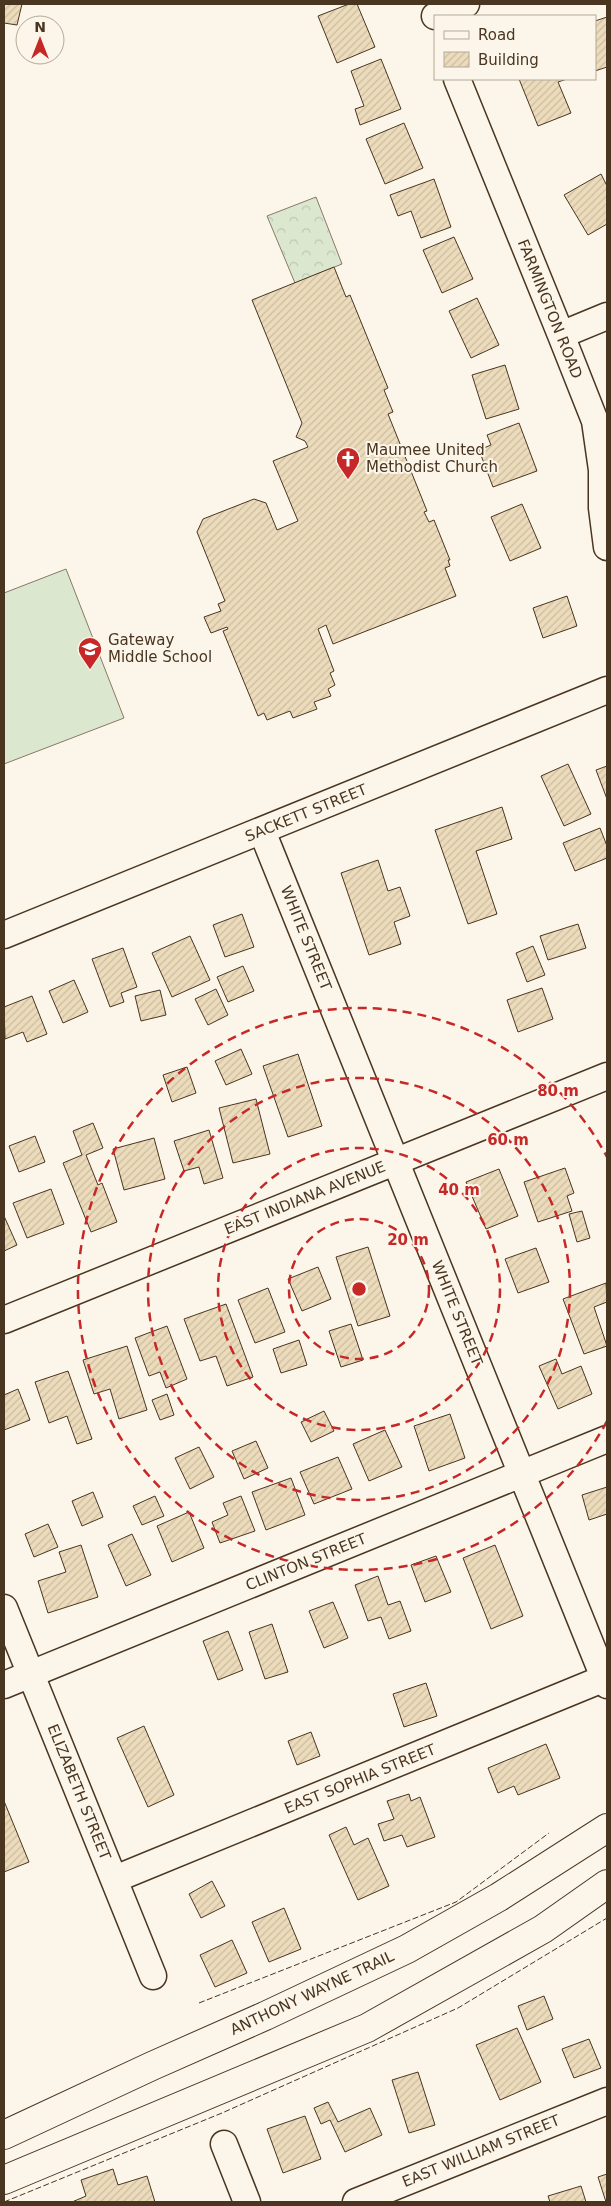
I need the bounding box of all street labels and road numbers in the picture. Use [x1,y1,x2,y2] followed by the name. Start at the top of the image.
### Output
[514,237,586,381] street label: FARMINGTON ROAD
[243,780,370,846] street label: SACKETT STREET
[277,883,335,994] street label: WHITE STREET
[222,1157,388,1239] street label: EAST INDIANA AVENUE
[428,1258,486,1369] street label: WHITE STREET
[243,1529,370,1594] street label: CLINTON STREET
[43,1721,115,1863] street label: ELIZABETH STREET
[282,1740,439,1818] street label: EAST SOPHIA STREET
[227,1947,397,2039] street label: ANTHONY WAYNE TRAIL
[399,2111,563,2191] street label: EAST WILLIAM STREET

